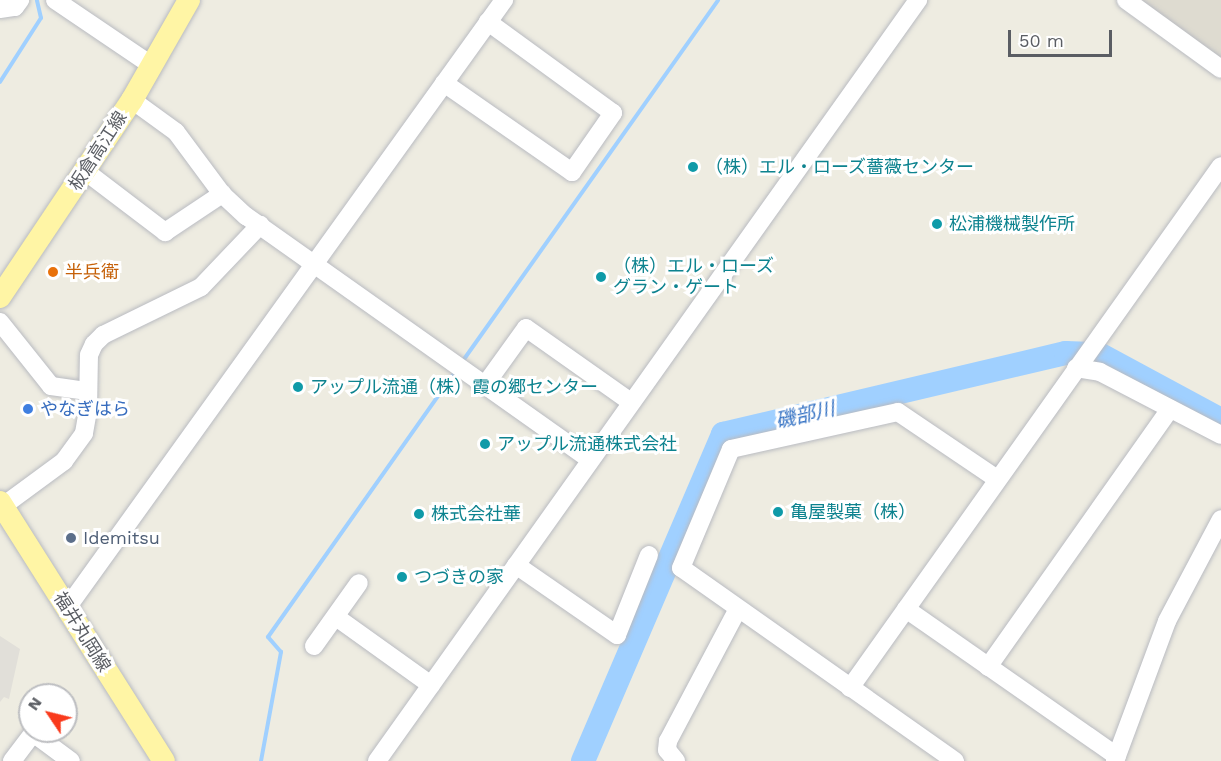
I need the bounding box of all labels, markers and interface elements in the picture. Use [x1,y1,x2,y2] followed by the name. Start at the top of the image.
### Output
[1011,18,1114,56] scale bar
[1019,30,1064,51] text: 50 m
[64,107,132,195] street label: 板倉高江線
[705,156,975,178] place label: （株）エル・ローズ薔薇センター
[686,160,700,174] marker: （株）エル・ローズ薔薇センター
[949,213,1075,235] place label: 松浦機械製作所
[930,217,944,231] marker: 松浦機械製作所
[613,256,775,298] place label: （株）エル・ローズ グラン・ゲート
[65,261,119,283] place label: 半兵衛
[46,265,60,279] marker: 半兵衛
[594,270,608,284] marker: （株）エル・ローズ グラン・ゲート
[310,376,598,398] place label: アップル流通（株）霞の郷センター
[291,380,305,394] marker: アップル流通（株）霞の郷センター
[773,397,837,433] water label: 磯部川
[40,398,130,420] place label: やなぎはら
[21,402,35,416] marker: やなぎはら
[497,433,677,455] place label: アップル流通株式会社
[478,437,492,451] marker: アップル流通株式会社
[790,501,916,523] place label: 亀屋製菓（株）
[431,503,521,525] place label: 株式会社華
[771,505,785,519] marker: 亀屋製菓（株）
[412,507,426,521] marker: 株式会社華
[83,527,160,549] place label: Idemitsu
[64,531,78,545] marker: Idemitsu
[414,566,504,588] place label: つづきの家
[395,570,409,584] marker: つづきの家
[49,588,115,676] street label: 福井丸岡線
[18,683,78,743] north arrow
[23,693,46,714] text: N

